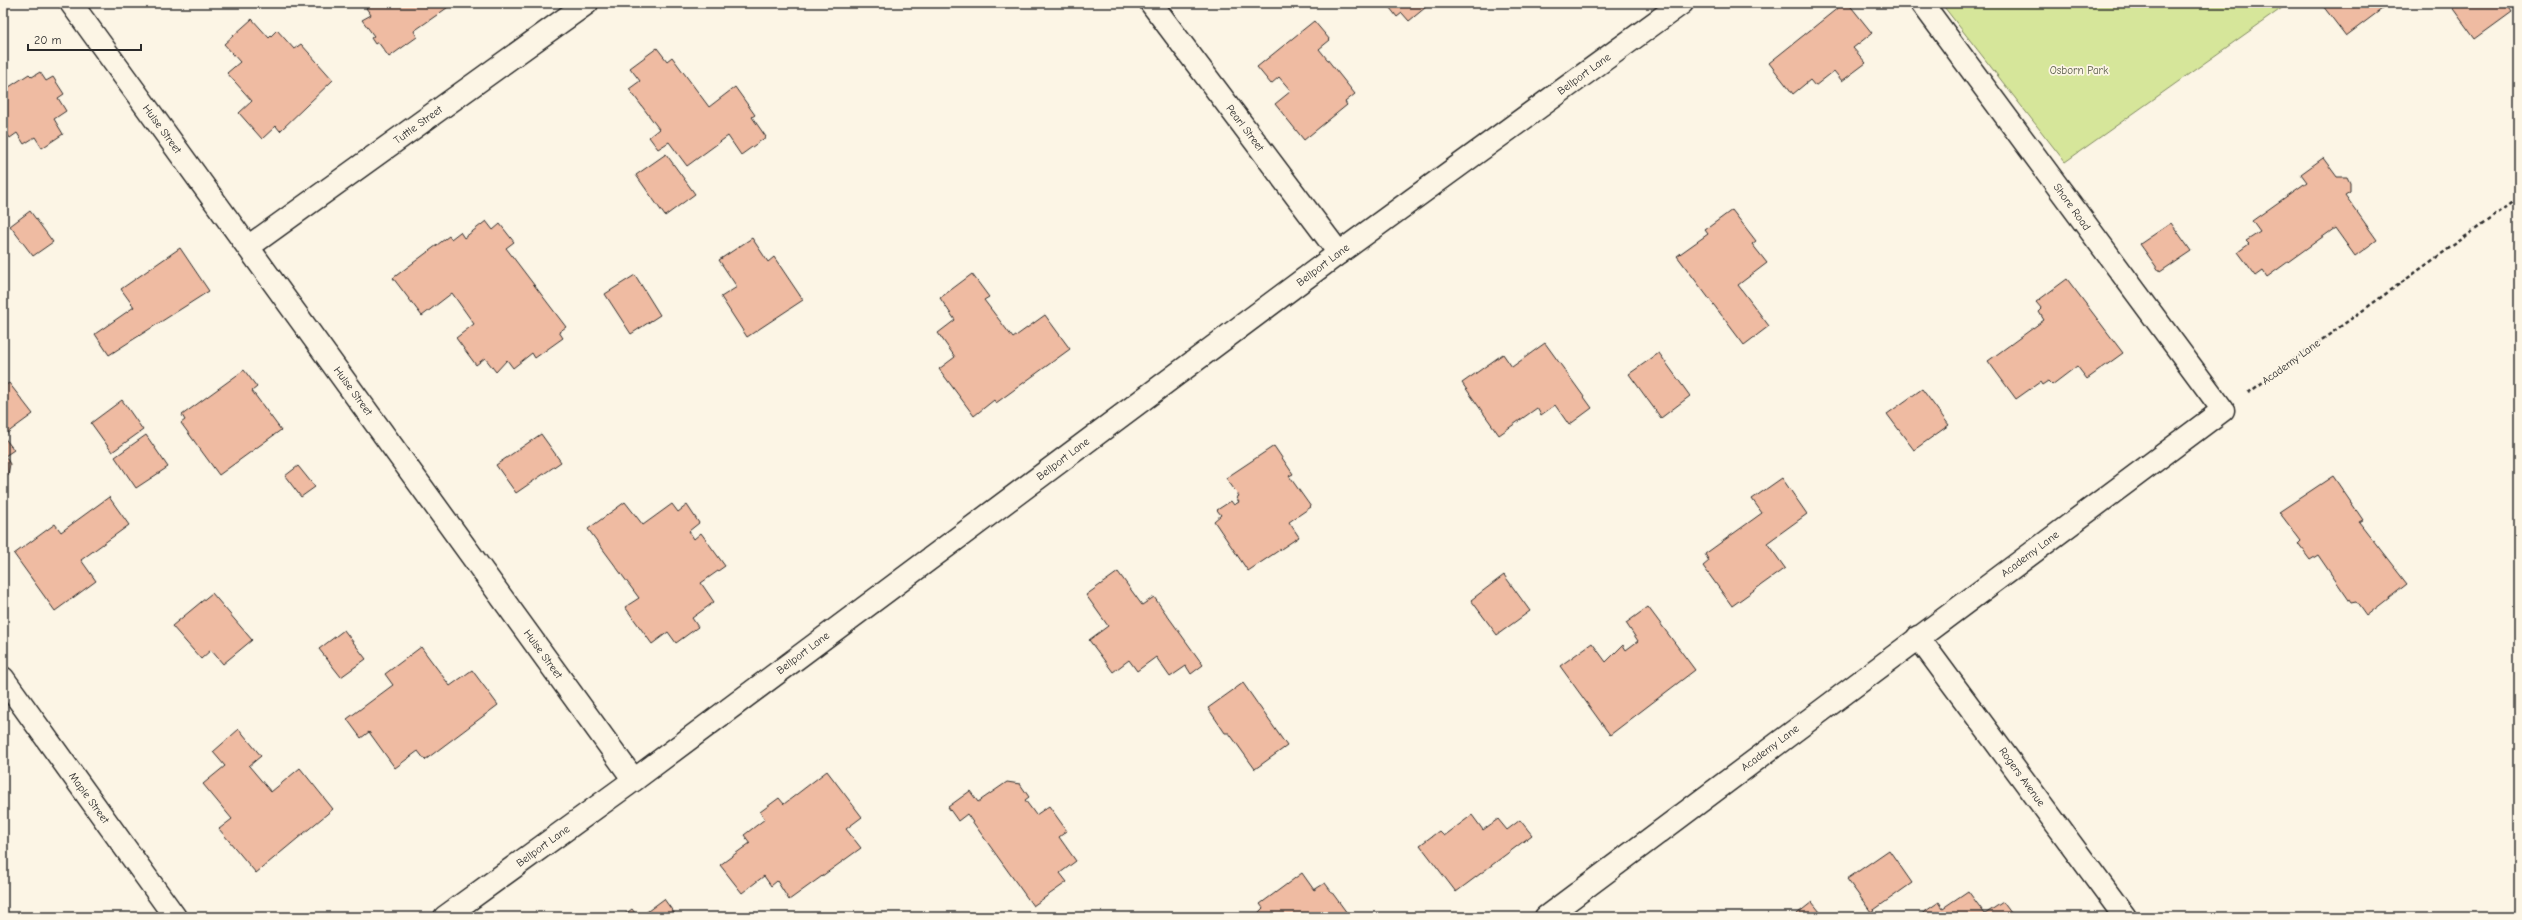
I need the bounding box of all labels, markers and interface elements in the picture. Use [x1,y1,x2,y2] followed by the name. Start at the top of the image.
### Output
[28,26,141,52] scale bar
[34,33,62,47] text: 20 m
[1555,50,1614,98] street label: Bellport Lane
[2050,64,2109,77] park label: Osborn Park
[140,102,185,157] street label: Hulse Street
[1223,102,1267,155] street label: Pearl Street
[391,103,445,147] street label: Tuttle Street
[2051,181,2093,233] street label: Shore Road
[1294,241,1352,289] street label: Bellport Lane
[2259,336,2323,388] street label: Academy Lane
[331,364,376,419] street label: Hulse Street
[1034,435,1092,483] street label: Bellport Lane
[1999,528,2062,580] street label: Academy Lane
[521,627,566,682] street label: Hulse Street
[774,629,832,677] street label: Bellport Lane
[1739,722,1802,774] street label: Academy Lane
[1996,745,2048,809] street label: Rogers Avenue
[66,770,112,827] street label: Maple Street
[514,822,573,870] street label: Bellport Lane

